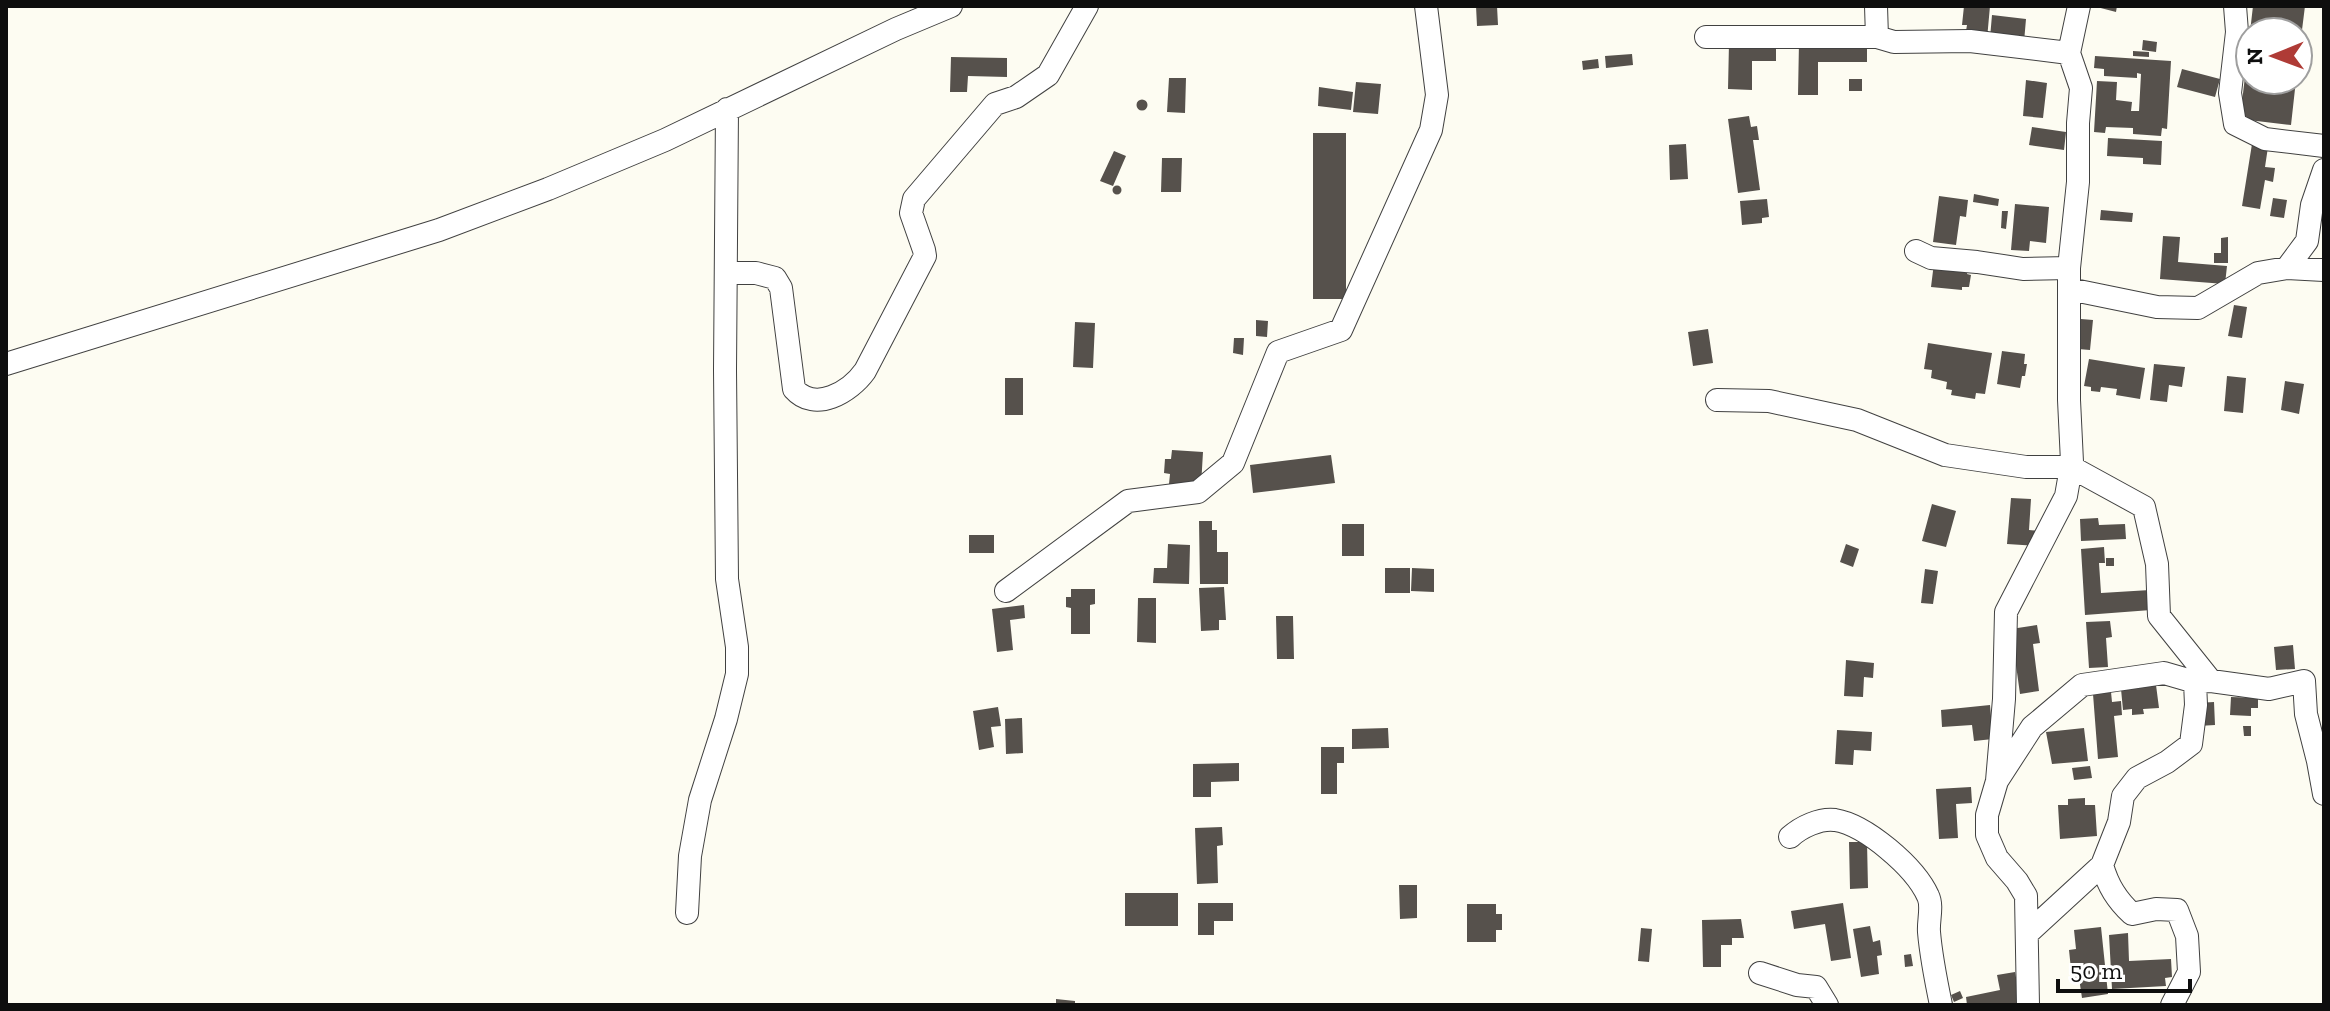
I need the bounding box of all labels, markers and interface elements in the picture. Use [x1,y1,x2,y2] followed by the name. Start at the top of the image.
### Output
[2234,16,2314,96] north arrow
[2241,47,2268,65] text: N
[2058,943,2190,993] scale bar
[2070,956,2123,985] text: 50 m

